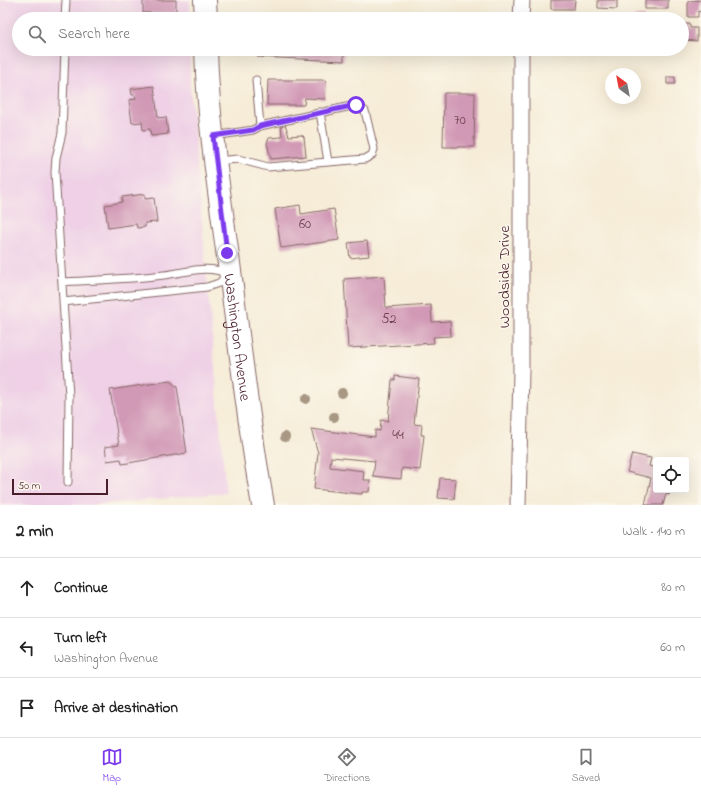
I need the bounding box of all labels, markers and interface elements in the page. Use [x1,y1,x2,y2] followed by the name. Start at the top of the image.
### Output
[12,12,689,56] search box
[26,23,48,45] icon: search
[58,23,130,45] text: Search here
[605,68,641,104] north arrow
[347,96,365,114] route start
[454,110,466,131] house number: 70
[299,214,311,235] house number: 60
[493,225,517,328] street label: Woodside Drive
[218,244,236,262] route end
[216,272,257,403] street label: Washington Avenue
[382,309,397,330] house number: 52
[392,425,404,446] house number: 44
[653,457,689,493] map controls
[653,457,689,493] button: locate
[12,477,108,496] scale bar
[18,478,40,494] text: 50 m
[16,519,53,544] text: 2 min
[622,522,685,541] text: Walk · 140 m
[16,577,38,599] icon: ahead
[54,577,108,599] text: Continue
[661,578,685,597] text: 80 m
[54,627,107,649] text: Turn left
[16,637,38,659] icon: left
[660,638,685,657] text: 60 m
[54,649,158,668] text: Washington Avenue
[16,697,38,719] icon: arrive
[54,697,178,719] text: Arrive at destination
[101,746,123,786] tab: Map
[324,746,370,786] tab: Directions
[572,746,600,786] tab: Saved

